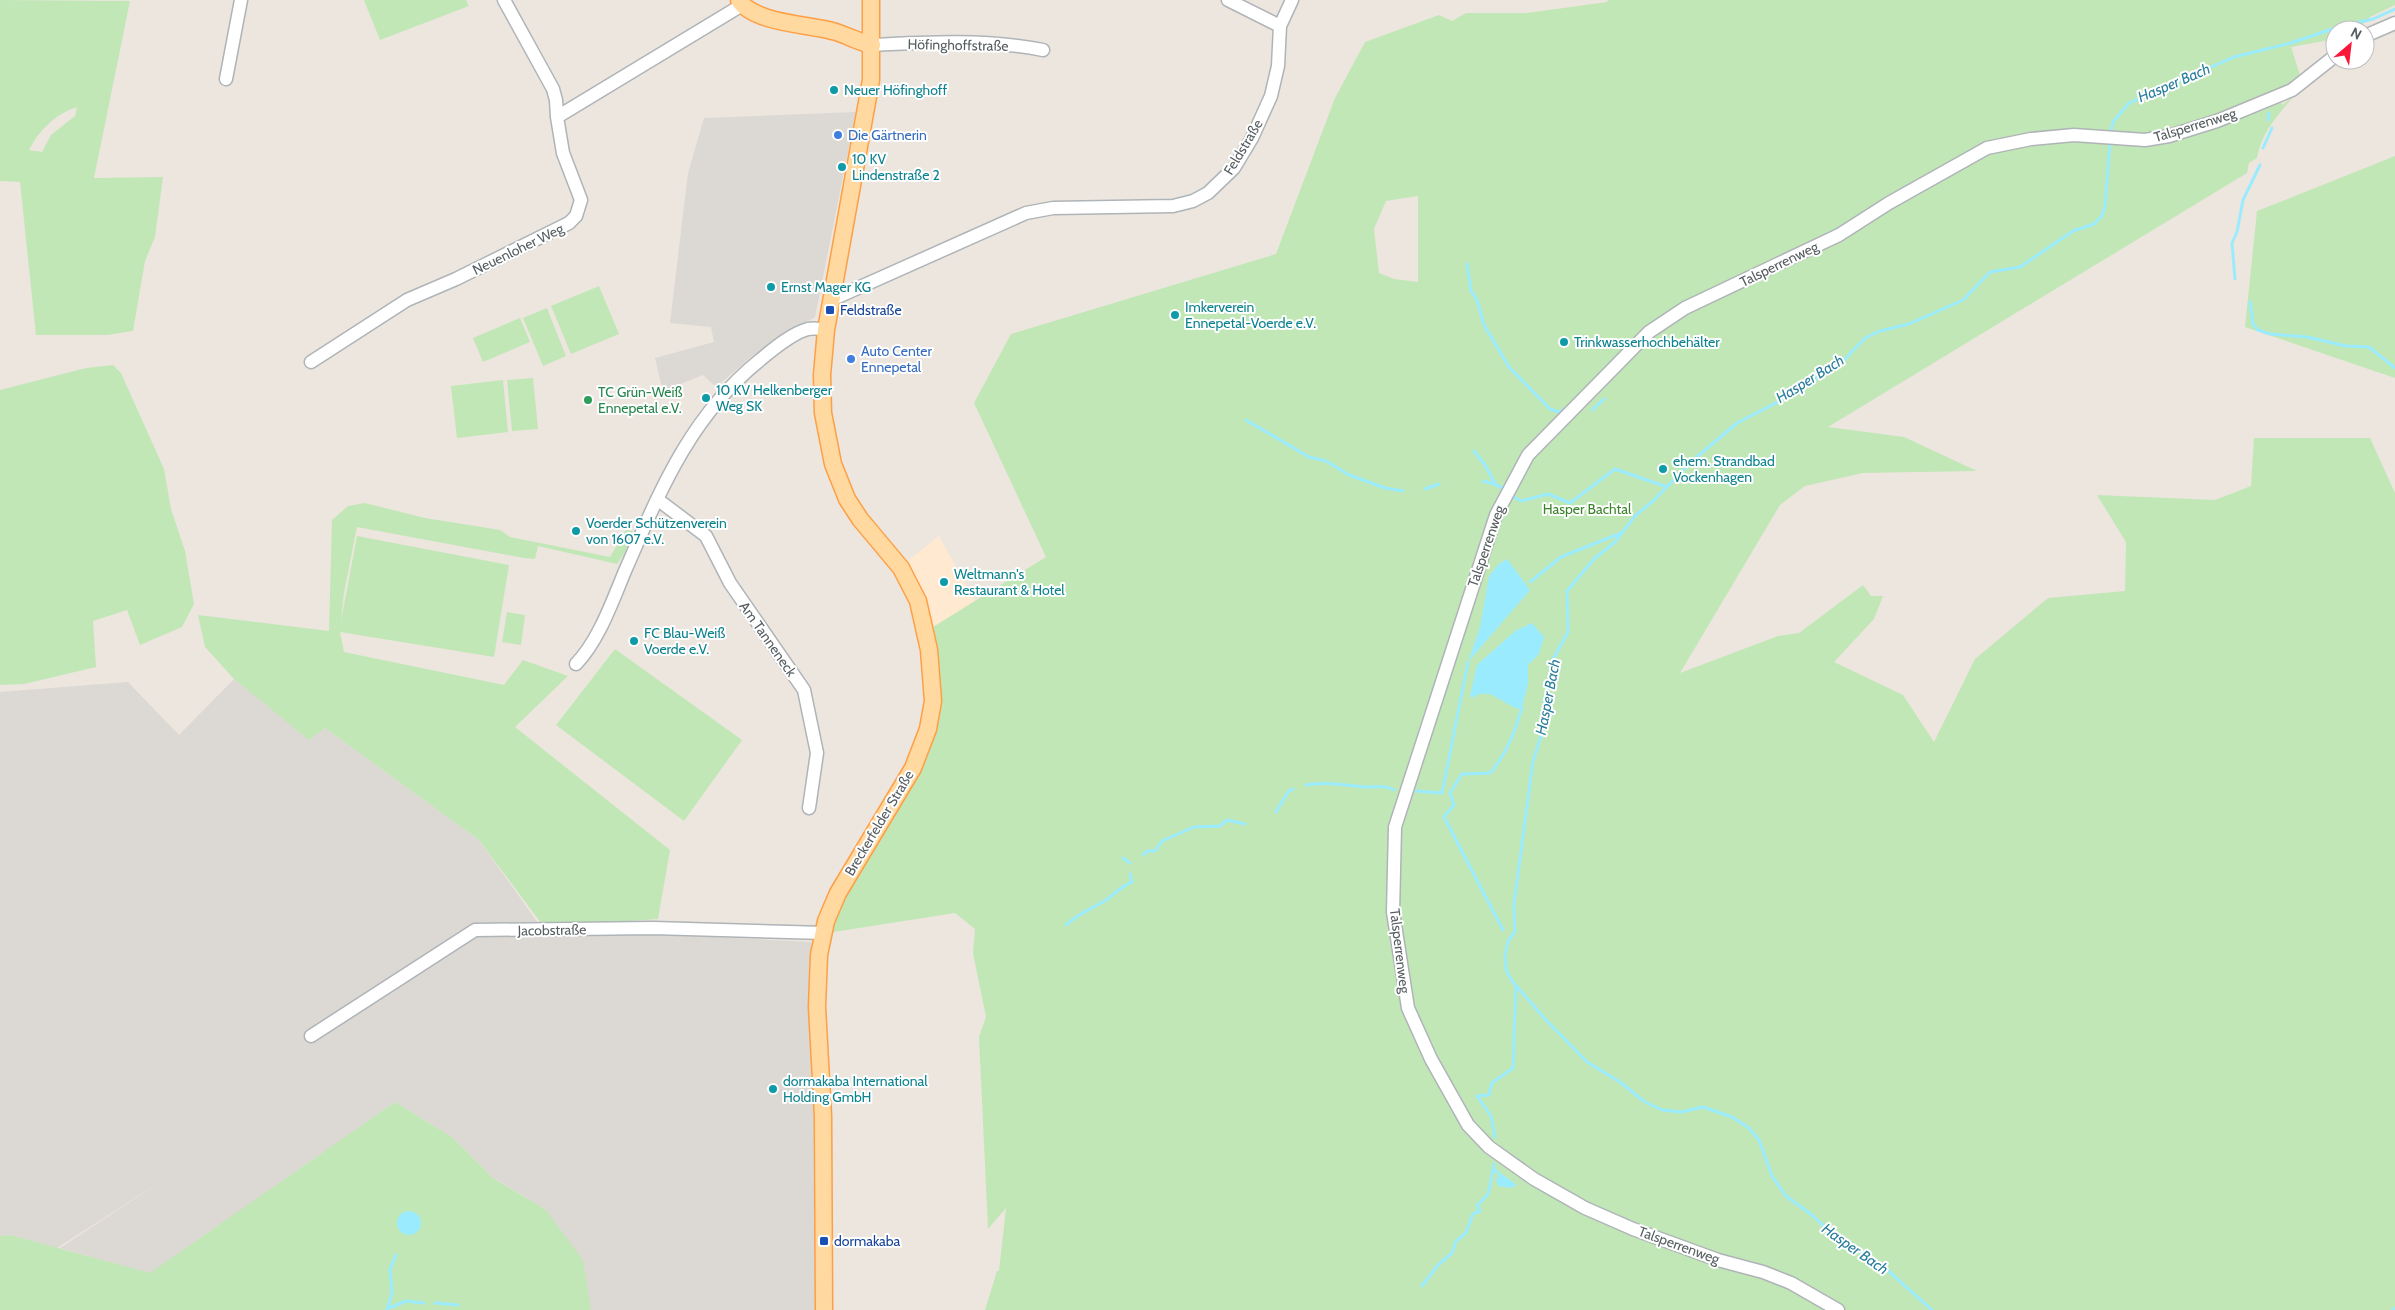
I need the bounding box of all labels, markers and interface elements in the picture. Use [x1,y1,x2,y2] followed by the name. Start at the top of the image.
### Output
[2325,20,2375,70] north arrow
[2348,23,2365,44] text: N
[907,35,1009,55] street label: Höfinghoffstraße
[2135,60,2213,106] water label: Hasper Bach
[844,81,947,99] place label: Neuer Höfinghoff
[828,84,840,96] marker: Neuer Höfinghoff
[2152,104,2239,146] street label: Talsperrenweg
[1219,116,1267,178] street label: Feldstraße
[848,126,927,144] place label: Die Gärtnerin
[832,129,844,141] marker: Die Gärtnerin
[852,150,940,184] place label: 10 KV Lindenstraße 2
[836,161,848,173] marker: 10 KV Lindenstraße 2
[469,219,567,279] street label: Neuenloher Weg
[1737,237,1822,291] street label: Talsperrenweg
[781,278,871,296] place label: Ernst Mager KG
[765,281,777,293] marker: Ernst Mager KG
[1185,298,1316,332] place label: Imkerverein Ennepetal-Voerde e.V.
[840,301,902,319] place label: Feldstraße
[824,304,836,316] marker: Feldstraße
[1169,309,1181,321] marker: Imkerverein Ennepetal-Voerde e.V.
[1574,333,1720,351] place label: Trinkwasserhochbehälter
[1558,336,1570,348] marker: Trinkwasserhochbehälter
[861,342,932,376] place label: Auto Center Ennepetal
[1773,351,1847,407] water label: Hasper Bach
[845,353,857,365] marker: Auto Center Ennepetal
[716,381,833,415] place label: 10 KV Helkenberger Weg SK
[598,383,683,417] place label: TC Grün-Weiß Ennepetal e.V.
[700,392,712,404] marker: 10 KV Helkenberger Weg SK
[582,394,594,406] marker: TC Grün-Weiß Ennepetal e.V.
[1673,452,1775,486] place label: ehem. Strandbad Vockenhagen
[1657,463,1669,475] marker: ehem. Strandbad Vockenhagen
[1543,500,1632,518] park label: Hasper Bachtal
[1464,502,1509,589] street label: Talsperrenweg
[586,514,727,548] place label: Voerder Schützenverein von 1607 e.V.
[570,525,582,537] marker: Voerder Schützenverein von 1607 e.V.
[954,565,1065,599] place label: Weltmann's Restaurant & Hotel
[938,576,950,588] marker: Weltmann's Restaurant & Hotel
[735,598,801,681] street label: Am Tanneneck
[644,624,725,658] place label: FC Blau-Weiß Voerde e.V.
[628,635,640,647] marker: FC Blau-Weiß Voerde e.V.
[1532,658,1564,736] water label: Hasper Bach
[840,767,918,879] street label: Breckerfelder Straße
[1386,908,1414,995] street label: Talsperrenweg
[517,920,586,940] street label: Jacobstraße
[783,1072,928,1106] place label: dormakaba International Holding GmbH
[767,1083,779,1095] marker: dormakaba International Holding GmbH
[1818,1220,1892,1278] water label: Hasper Bach
[1636,1222,1723,1268] street label: Talsperrenweg
[834,1232,901,1250] place label: dormakaba
[818,1235,830,1247] marker: dormakaba

